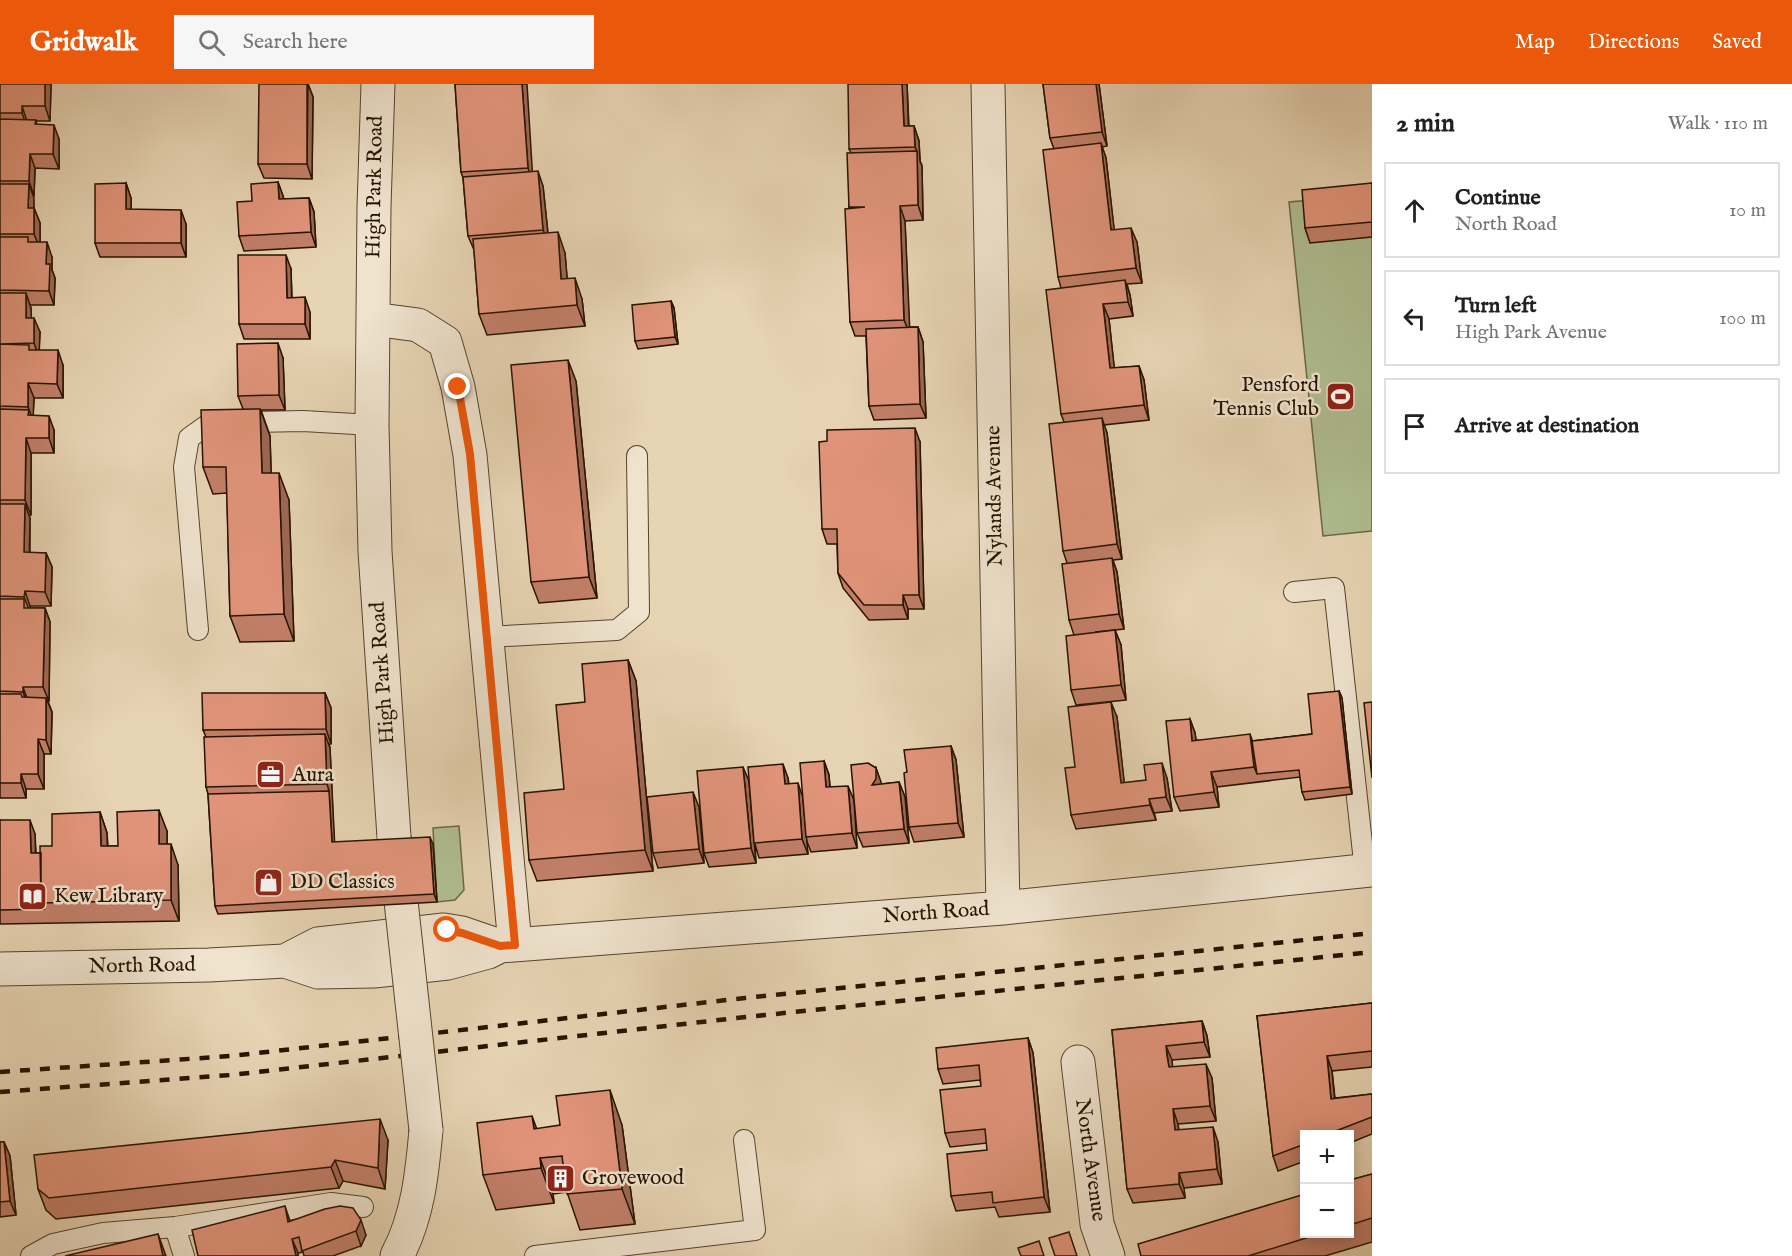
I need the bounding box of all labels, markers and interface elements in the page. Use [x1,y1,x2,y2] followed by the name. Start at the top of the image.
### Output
[174,15,594,69] search box
[30,25,138,60] text: Gridwalk
[195,26,228,59] icon: search
[243,28,348,56] text: Search here
[1515,29,1555,56] text: Map
[1588,29,1679,56] text: Directions
[1712,29,1762,56] text: Saved
[1396,107,1455,140] text: 2 min
[1668,111,1768,136] text: Walk · 110 m
[360,115,390,259] street label: High Park Road
[1455,184,1541,212] text: Continue
[1398,194,1431,227] icon: ahead
[1729,198,1766,223] text: 10 m
[1455,212,1557,237] text: North Road
[1455,292,1537,320] text: Turn left
[1398,302,1431,335] icon: left
[1719,306,1766,331] text: 100 m
[1455,320,1607,345] text: High Park Avenue
[1213,372,1320,423] place label: Pensford Tennis Club
[444,373,470,399] route end
[1324,381,1356,413] sports icon: Pensford Tennis Club
[1398,410,1431,443] icon: arrive
[1455,412,1639,440] text: Arrive at destination
[980,425,1010,567] street label: Nylands Avenue
[364,600,401,745] street label: High Park Road
[255,759,287,791] office icon: Aura
[291,762,335,789] place label: Aura
[253,866,285,898] shop icon: DD Classics
[290,869,395,896] place label: DD Classics
[17,880,49,912] library icon: Kew Library
[54,883,164,910] place label: Kew Library
[882,896,991,930] street label: North Road
[433,916,459,942] route start
[88,952,197,980] street label: North Road
[1068,1097,1112,1223] street label: North Avenue
[1300,1130,1354,1238] map controls
[1300,1130,1354,1184] button: +
[545,1162,577,1194] building icon: Grovewood
[582,1165,685,1192] place label: Grovewood
[1300,1184,1354,1238] button: −

